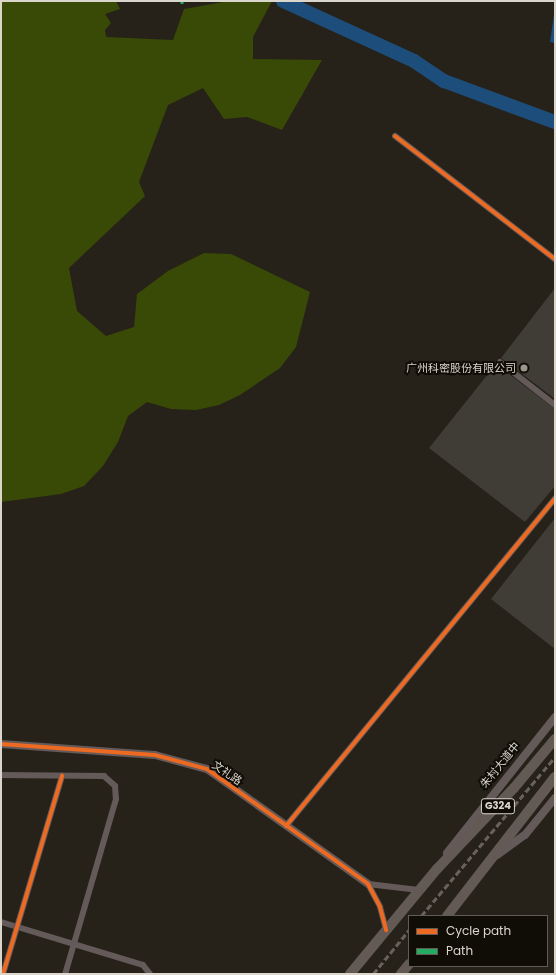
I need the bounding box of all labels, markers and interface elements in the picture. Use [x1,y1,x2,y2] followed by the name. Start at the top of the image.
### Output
[406,361,516,375] place label: 广州科密股份有限公司
[519,363,529,373] marker: 广州科密股份有限公司
[478,739,522,791] street label: 朱村大道中
[210,758,244,788] street label: 文礼路
[480,798,516,814] road number: G324
[408,915,548,967] legend
[446,922,511,939] text: Cycle path
[446,942,473,959] text: Path

